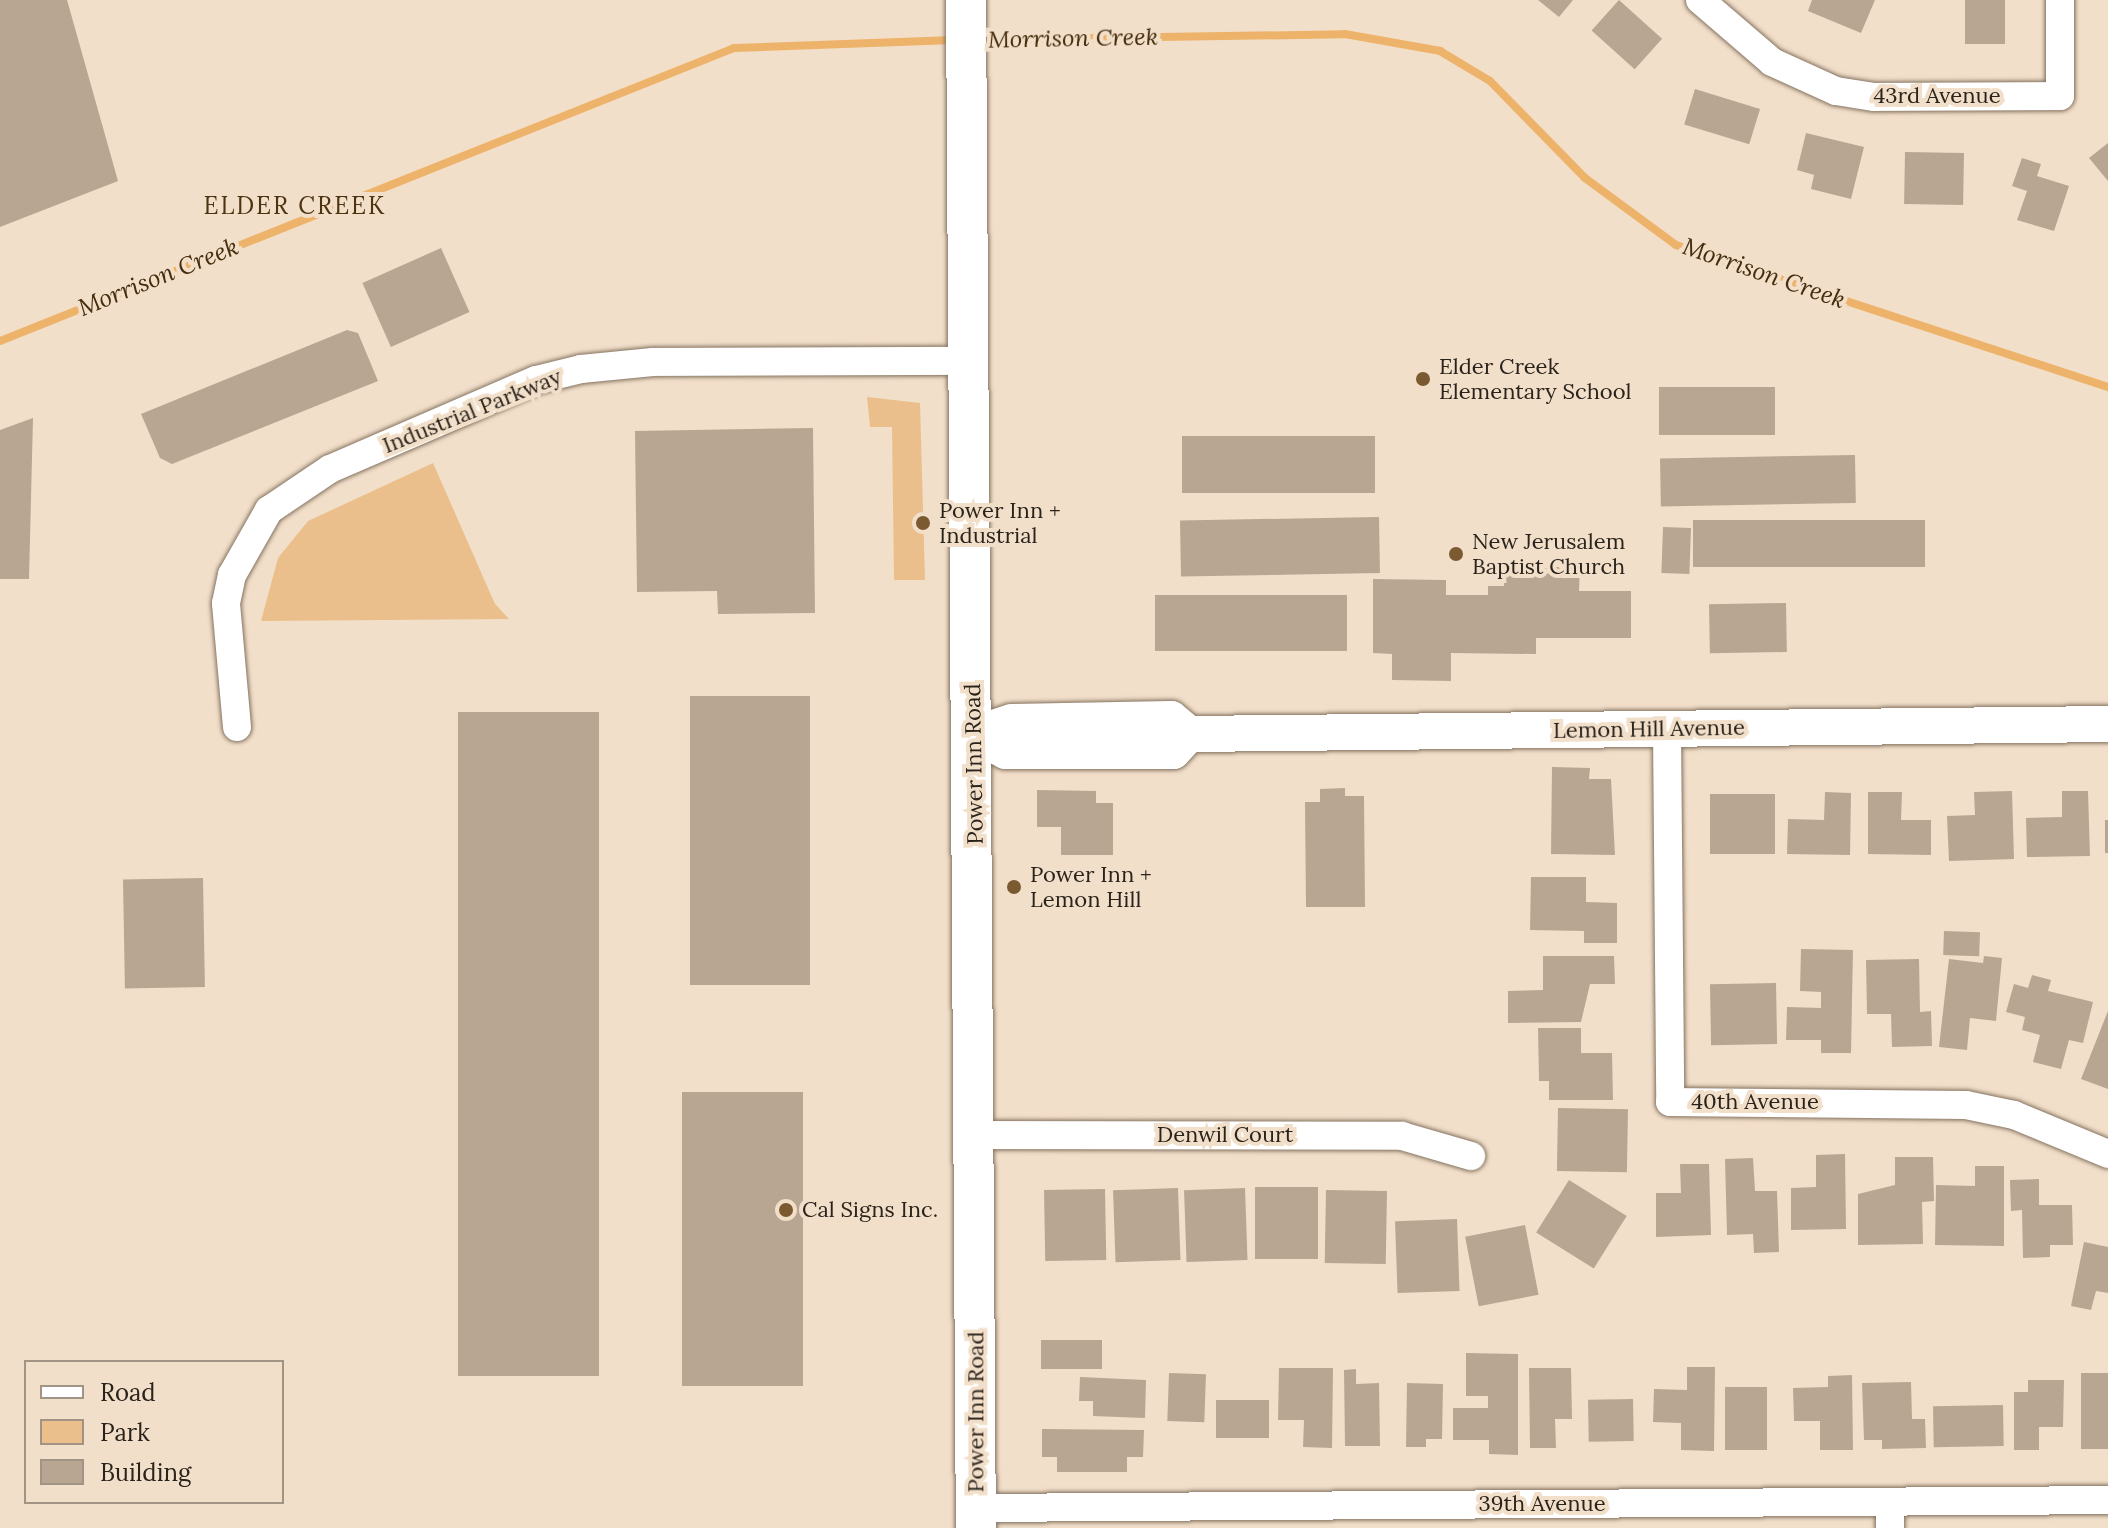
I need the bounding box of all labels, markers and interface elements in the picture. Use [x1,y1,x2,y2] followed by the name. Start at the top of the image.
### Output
[988,22,1158,54] water label: Morrison Creek
[1873,83,2001,109] street label: 43rd Avenue
[204,192,386,220] district label: ELDER CREEK
[74,232,242,322] water label: Morrison Creek
[1679,232,1849,314] water label: Morrison Creek
[1439,353,1632,404] place label: Elder Creek Elementary School
[379,363,565,459] street label: Industrial Parkway
[1414,370,1432,388] marker: Elder Creek Elementary School
[939,497,1061,548] place label: Power Inn + Industrial
[914,514,932,532] marker: Power Inn + Industrial
[1472,528,1625,580] place label: New Jerusalem Baptist Church
[1447,545,1465,563] marker: New Jerusalem Baptist Church
[959,683,989,845] street label: Power Inn Road
[1553,714,1745,744] street label: Lemon Hill Avenue
[1030,861,1152,912] place label: Power Inn + Lemon Hill
[1005,878,1023,896] marker: Power Inn + Lemon Hill
[1691,1089,1819,1115] street label: 40th Avenue
[1157,1122,1293,1148] street label: Denwil Court
[802,1197,938,1223] place label: Cal Signs Inc.
[777,1201,795,1219] marker: Cal Signs Inc.
[963,1331,989,1493] street label: Power Inn Road
[24,1360,284,1504] legend
[100,1377,156,1408] text: Road
[100,1417,150,1448] text: Park
[100,1457,191,1488] text: Building
[1478,1491,1606,1517] street label: 39th Avenue

